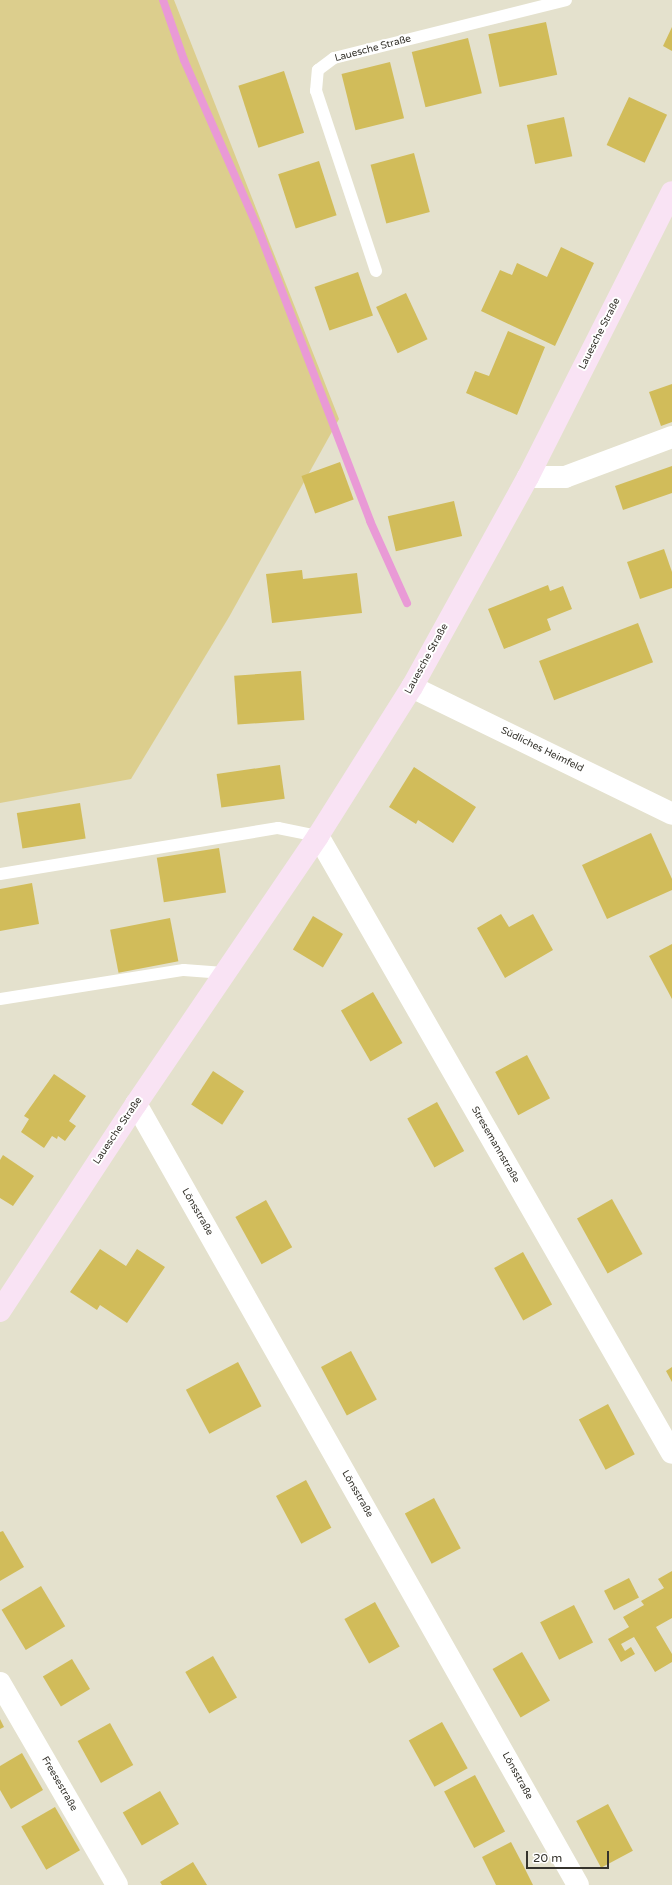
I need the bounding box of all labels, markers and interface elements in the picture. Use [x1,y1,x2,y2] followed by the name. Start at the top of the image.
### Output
[334,33,412,65] street label: Lauesche Straße
[577,296,623,372] street label: Lauesche Straße
[403,622,451,696] street label: Lauesche Straße
[499,725,585,775] street label: Südliches Heimfeld
[91,1095,145,1167] street label: Lauesche Straße
[468,1105,522,1185] street label: Stresemannstraße
[179,1186,215,1238] street label: Lönsstraße
[339,1468,375,1520] street label: Lönsstraße
[499,1750,535,1802] street label: Lönsstraße
[39,1755,79,1813] street label: Freesestraße
[528,1843,611,1869] scale bar
[533,1851,562,1865] text: 20 m

